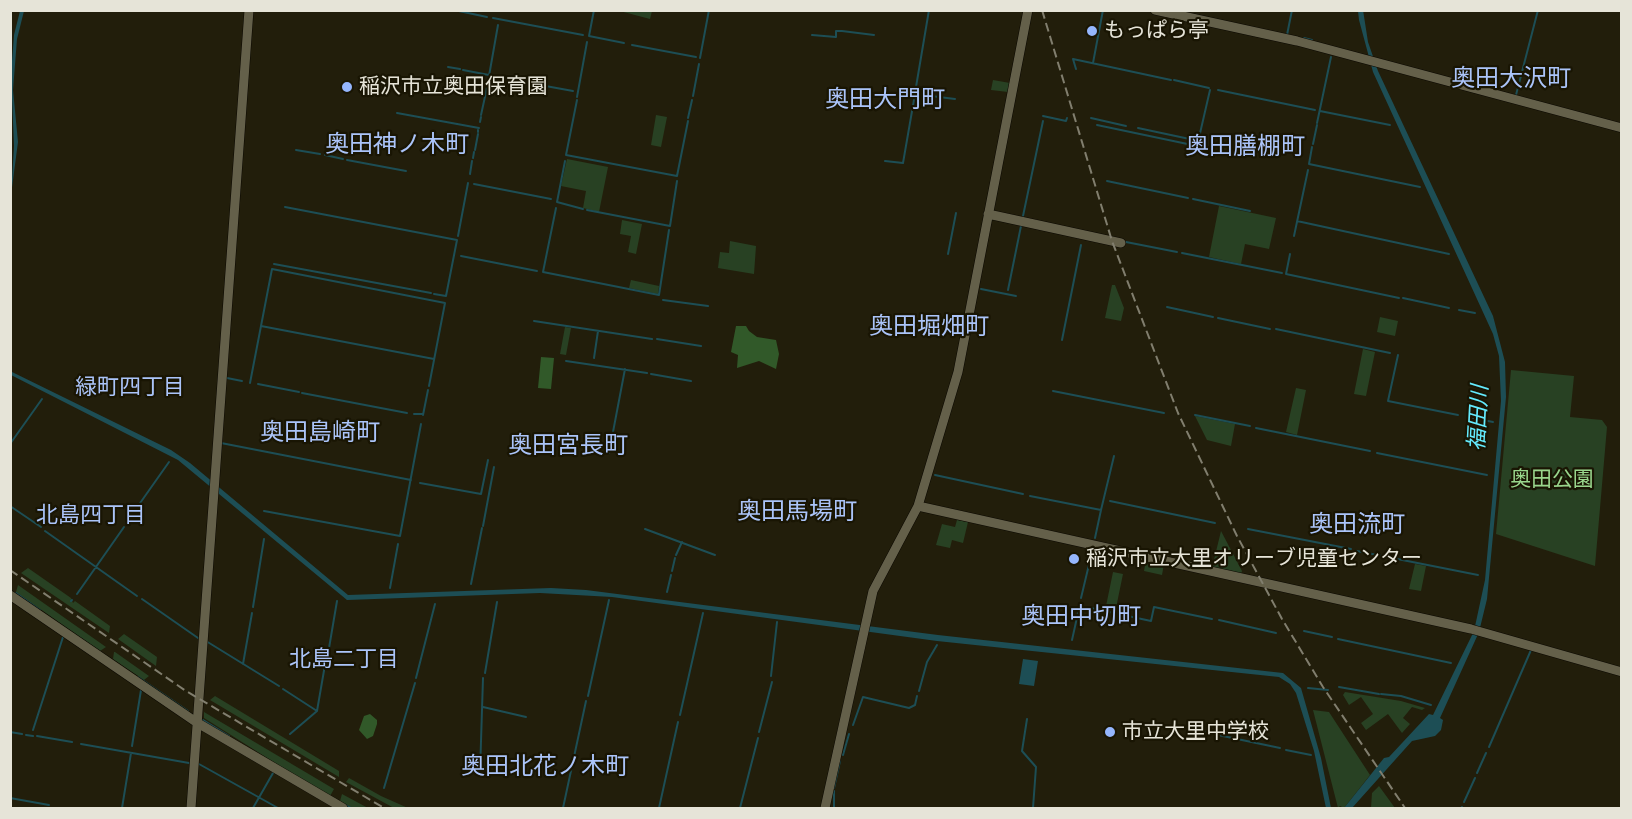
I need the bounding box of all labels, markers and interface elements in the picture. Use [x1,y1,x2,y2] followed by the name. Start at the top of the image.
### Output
[1104,18,1209,44] place label: もっぱら亭
[1085,24,1099,38] marker: もっぱら亭
[1451,65,1571,93] district label: 奥田大沢町
[359,74,548,100] place label: 稲沢市立奥田保育園
[340,80,354,94] marker: 稲沢市立奥田保育園
[825,86,945,114] district label: 奥田大門町
[325,131,469,159] district label: 奥田神ノ木町
[1185,133,1305,161] district label: 奥田膳棚町
[869,313,989,341] district label: 奥田堀畑町
[75,375,185,401] district label: 緑町四丁目
[1464,384,1494,452] water label: 福田川
[260,419,380,447] district label: 奥田島崎町
[508,432,628,460] district label: 奥田宮長町
[1510,467,1594,493] park label: 奥田公園
[737,498,857,526] district label: 奥田馬場町
[36,503,146,529] district label: 北島四丁目
[1309,511,1405,539] district label: 奥田流町
[1086,546,1422,572] place label: 稲沢市立大里オリーブ児童センター
[1067,552,1081,566] marker: 稲沢市立大里オリーブ児童センター
[1021,603,1141,631] district label: 奥田中切町
[289,647,399,673] district label: 北島二丁目
[1122,719,1269,745] place label: 市立大里中学校
[1103,725,1117,739] marker: 市立大里中学校
[461,753,629,781] district label: 奥田北花ノ木町

